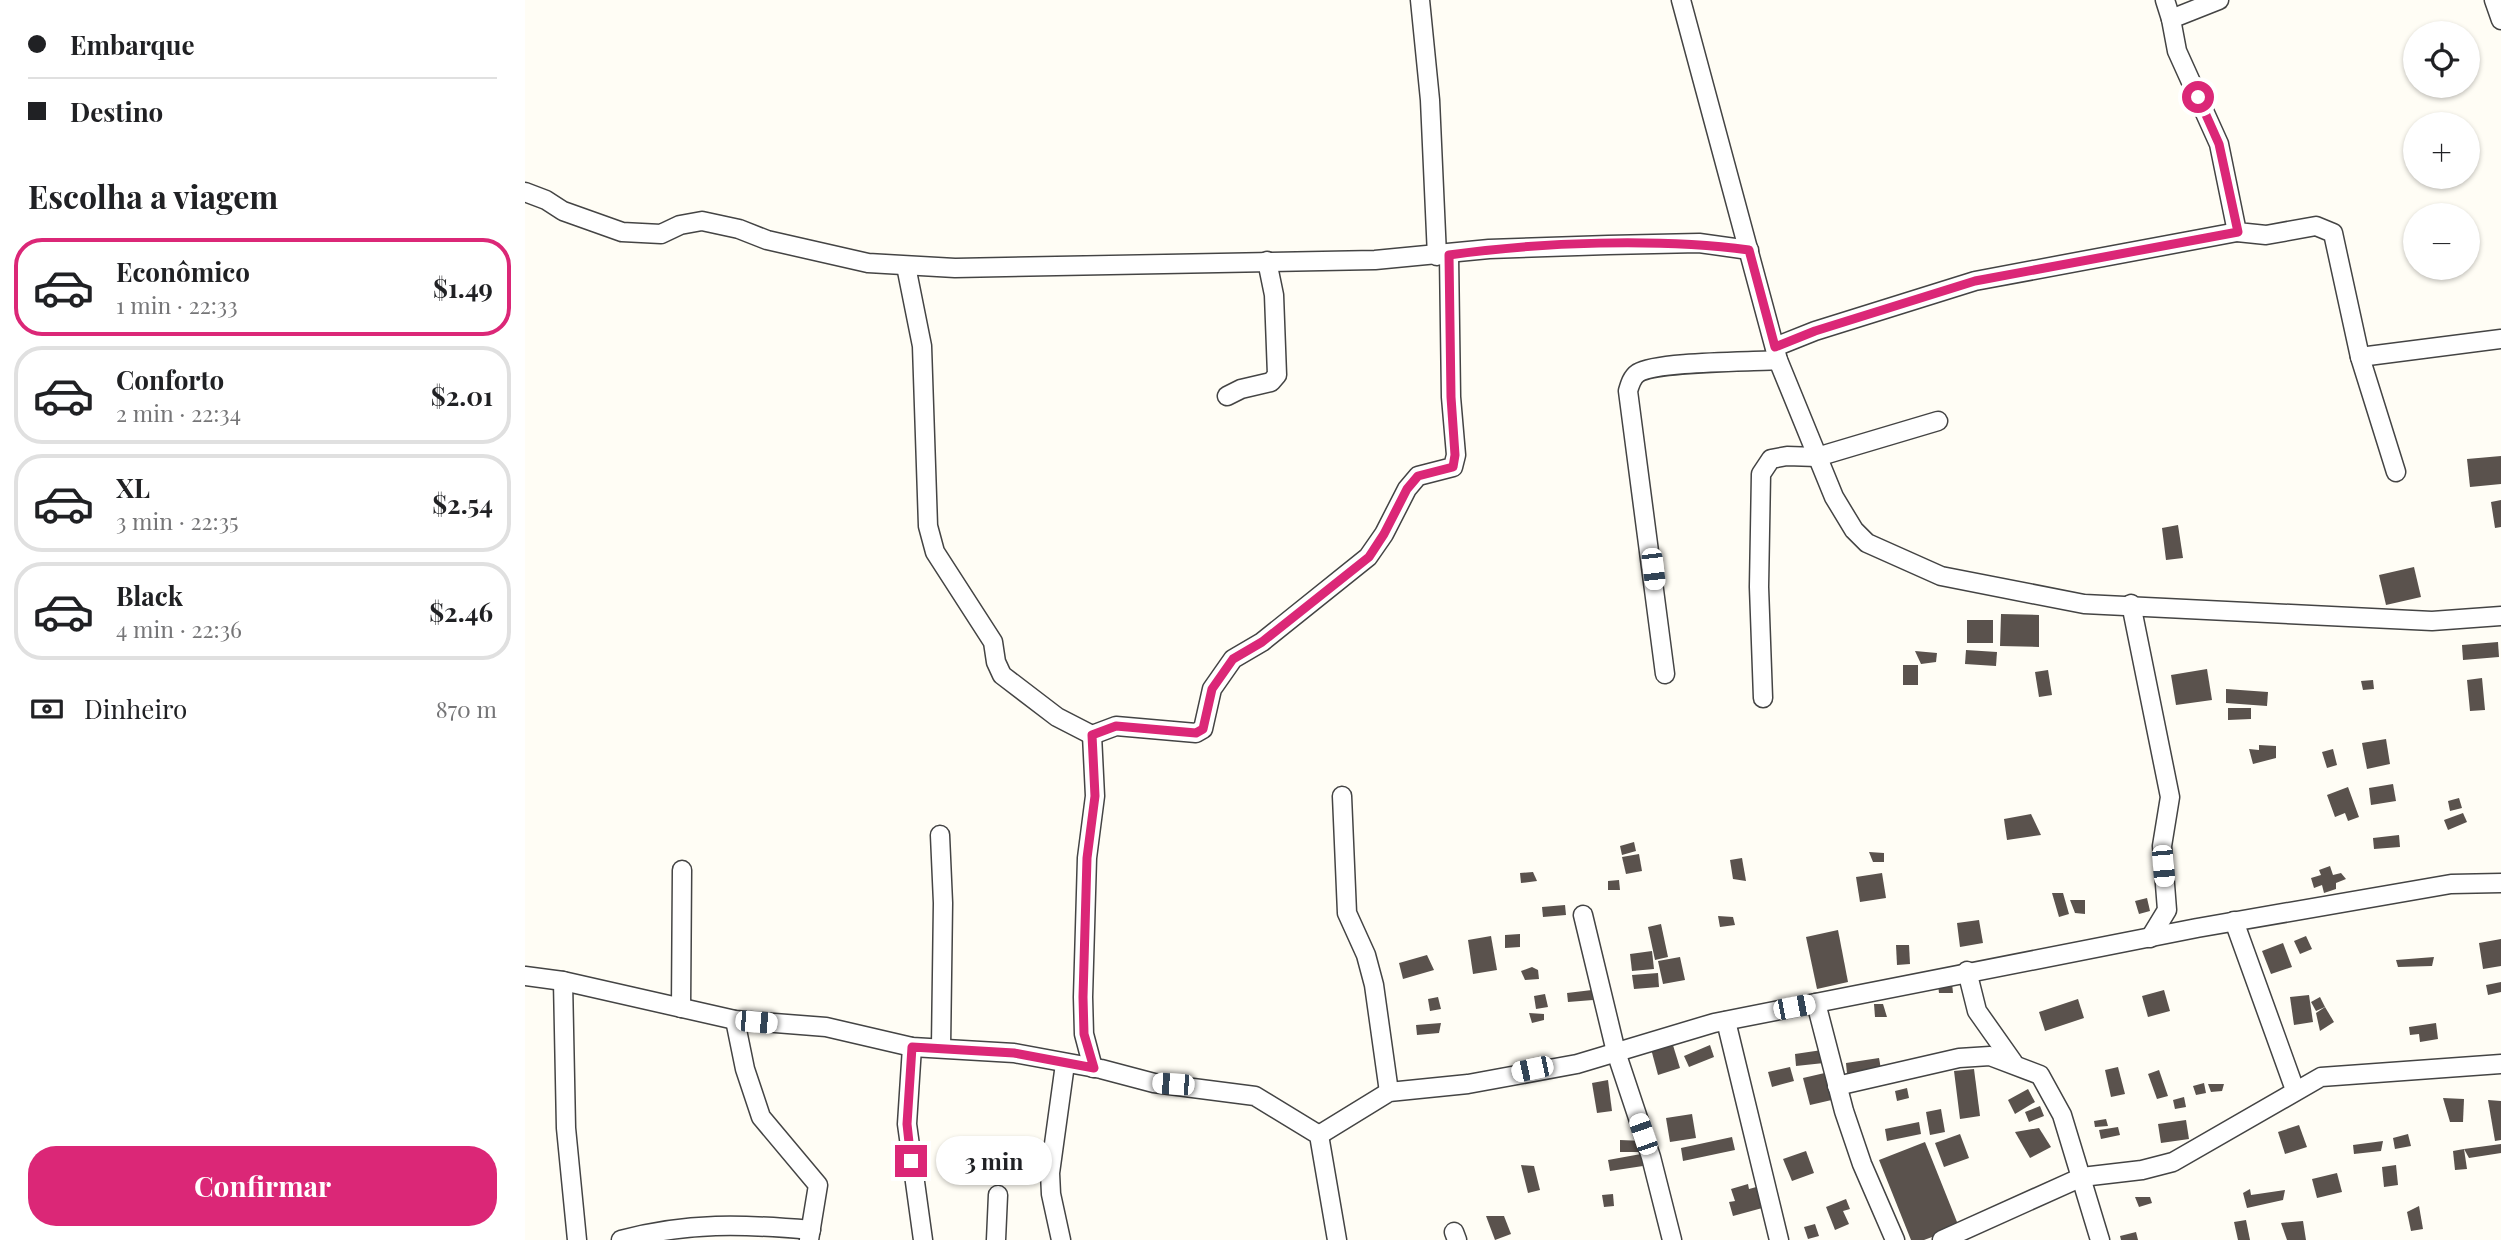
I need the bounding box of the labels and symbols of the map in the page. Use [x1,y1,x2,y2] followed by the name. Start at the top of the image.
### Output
[2182,81,2214,113] route start
[1641,547,1666,591] car
[2151,844,2176,888] car
[1772,993,1817,1021] car
[735,1010,778,1034] car
[1510,1054,1555,1084] car
[1152,1072,1195,1096] car
[1627,1111,1660,1157] car
[935,1136,1051,1186] callout: 3 min
[895,1145,927,1177] route end

